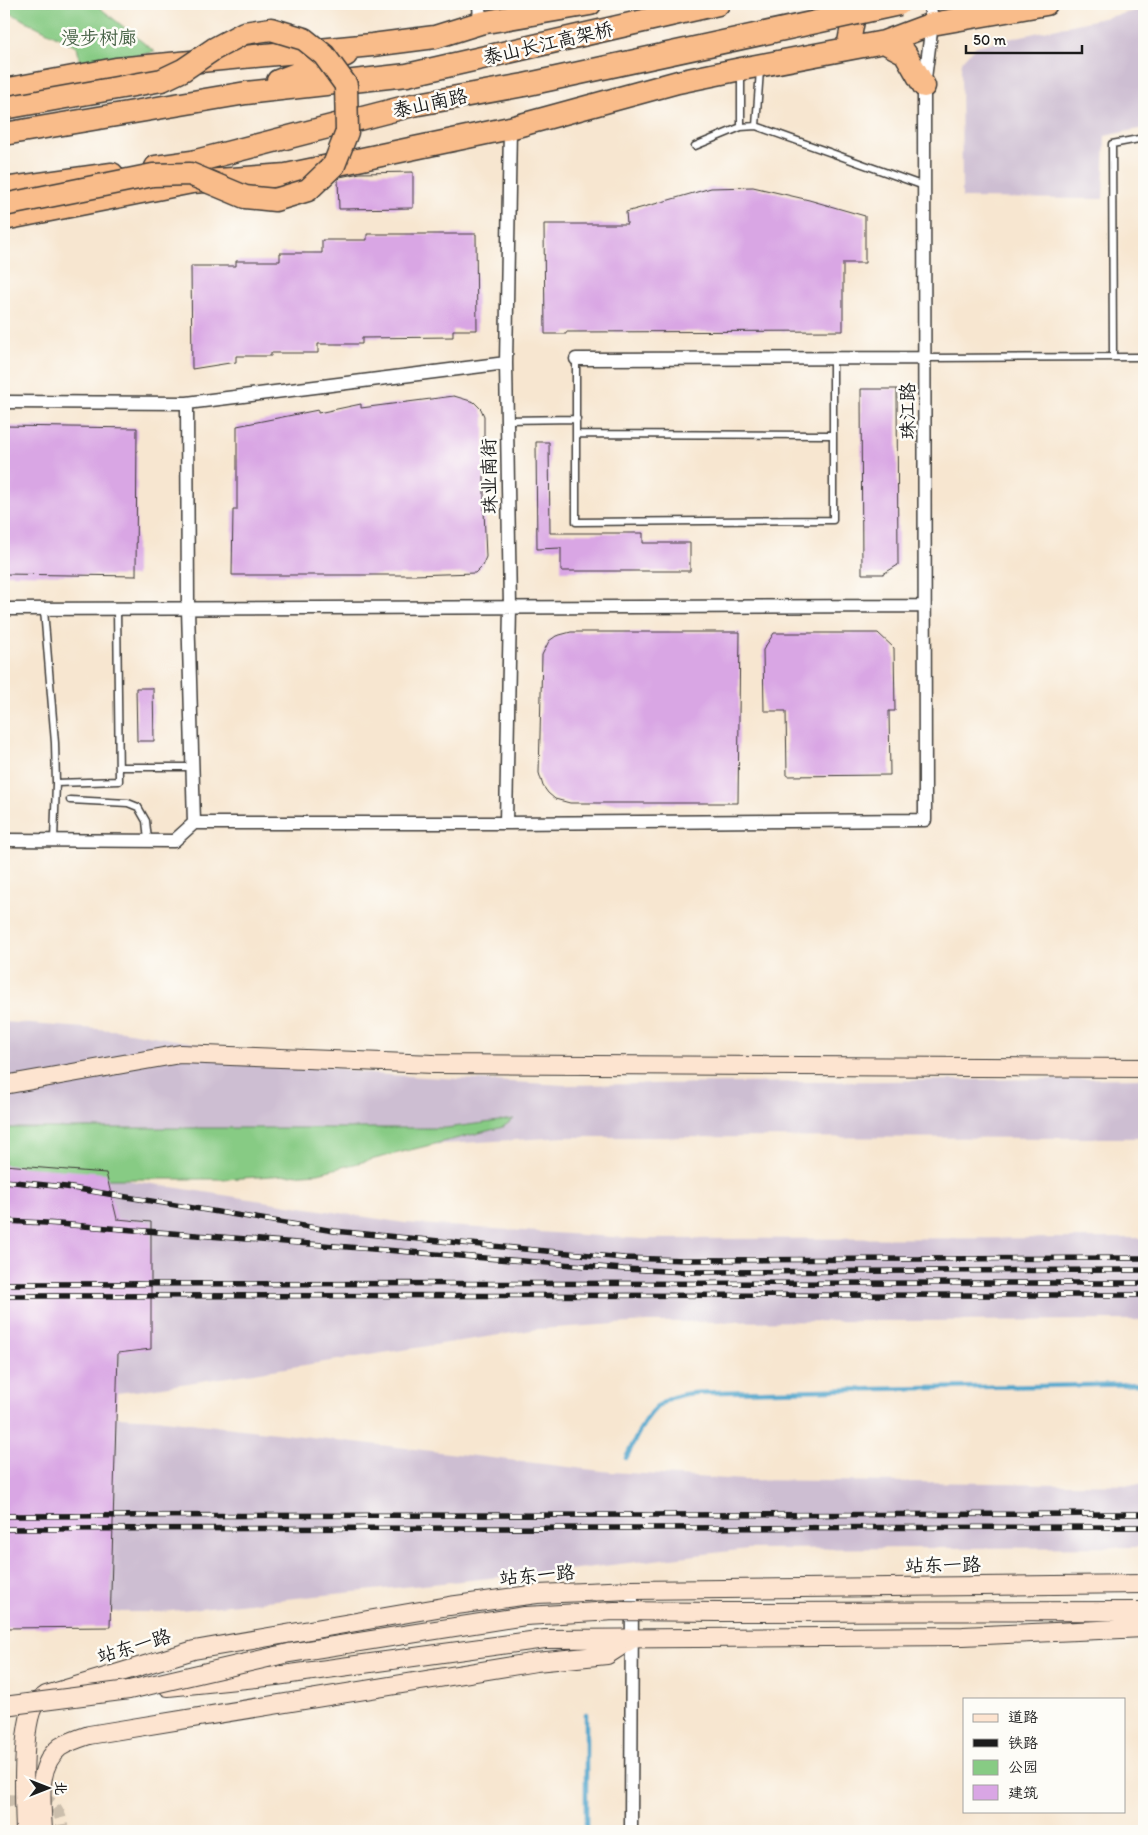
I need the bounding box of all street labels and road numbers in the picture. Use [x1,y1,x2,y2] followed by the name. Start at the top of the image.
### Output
[481,17,615,69] street label: 泰山长江高架桥
[390,84,470,122] street label: 泰山南路
[896,382,919,440] street label: 珠江路
[477,438,501,514] street label: 珠业南街
[905,1553,981,1577] street label: 站东一路
[498,1560,576,1590] street label: 站东一路
[94,1624,174,1668] street label: 站东一路

